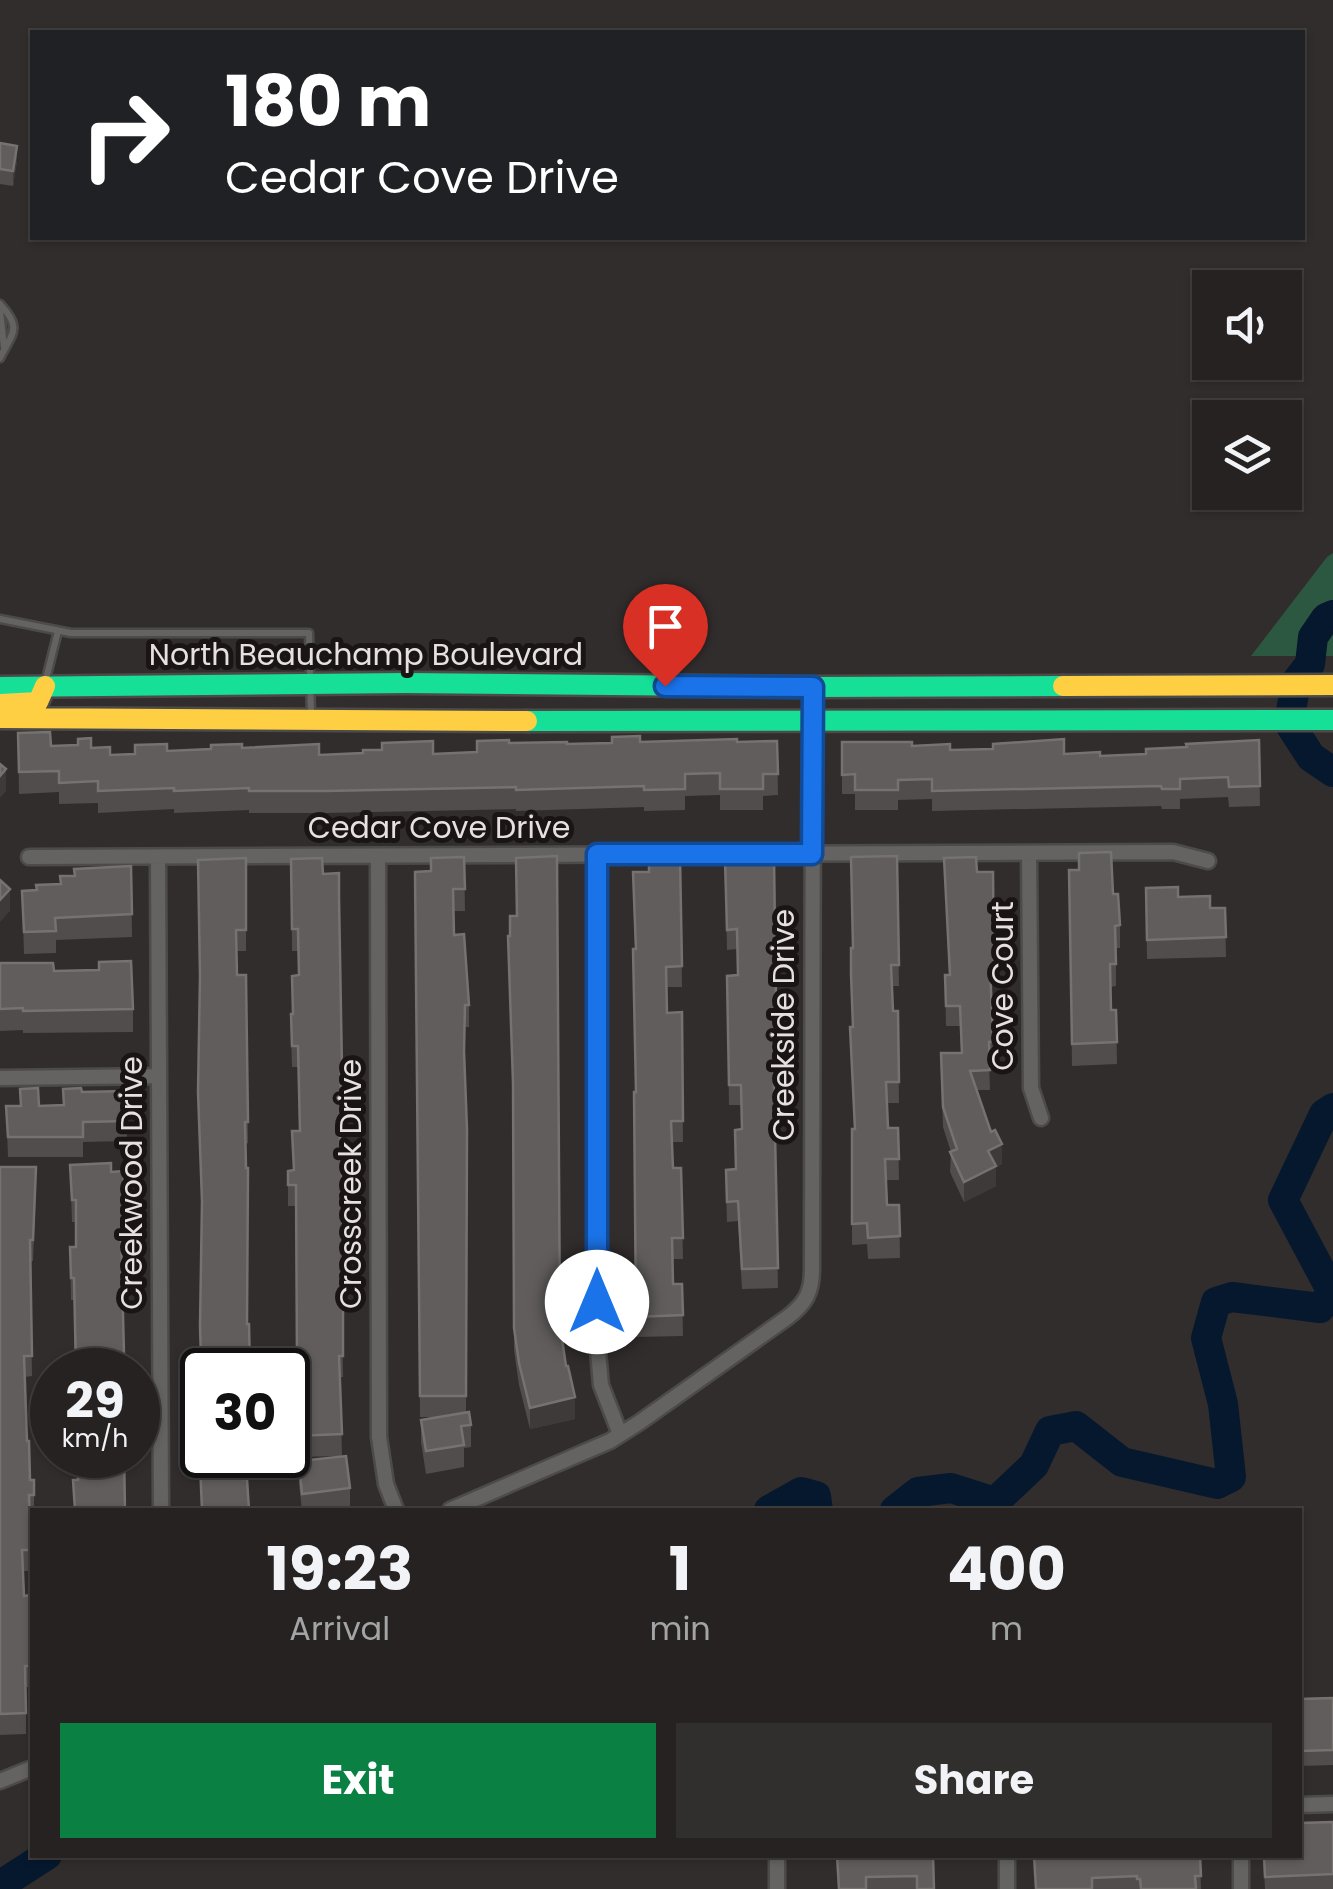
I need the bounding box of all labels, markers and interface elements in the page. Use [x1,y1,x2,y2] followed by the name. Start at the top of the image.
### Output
[225,52,431,151] text: 180 m
[60,70,190,200] icon: right
[225,146,619,209] text: Cedar Cove Drive
[1192,270,1302,510] map controls
[1192,270,1302,380] button: sound
[1192,400,1302,510] button: layers
[623,584,708,687] pin
[638,599,693,654] icon: arrive
[149,633,583,676] street label: North Beauchamp Boulevard
[308,806,570,849] street label: Cedar Cove Drive
[981,901,1024,1071] street label: Cove Court
[762,909,805,1141] street label: Creekside Drive
[110,1056,153,1310] street label: Creekwood Drive
[329,1059,372,1309] street label: Crosscreek Drive
[545,1250,649,1354] position arrow
[180,1348,310,1478] speed limit sign: 30
[65,1365,125,1436] text: 29
[62,1421,128,1456] text: km/h
[266,1527,413,1611] text: 19:23
[669,1527,691,1611] text: 1
[947,1527,1066,1611] text: 400
[289,1606,390,1651] text: Arrival
[649,1606,711,1651] text: min
[990,1606,1023,1651] text: m
[60,1723,656,1838] button: Exit
[676,1723,1272,1838] button: Share

